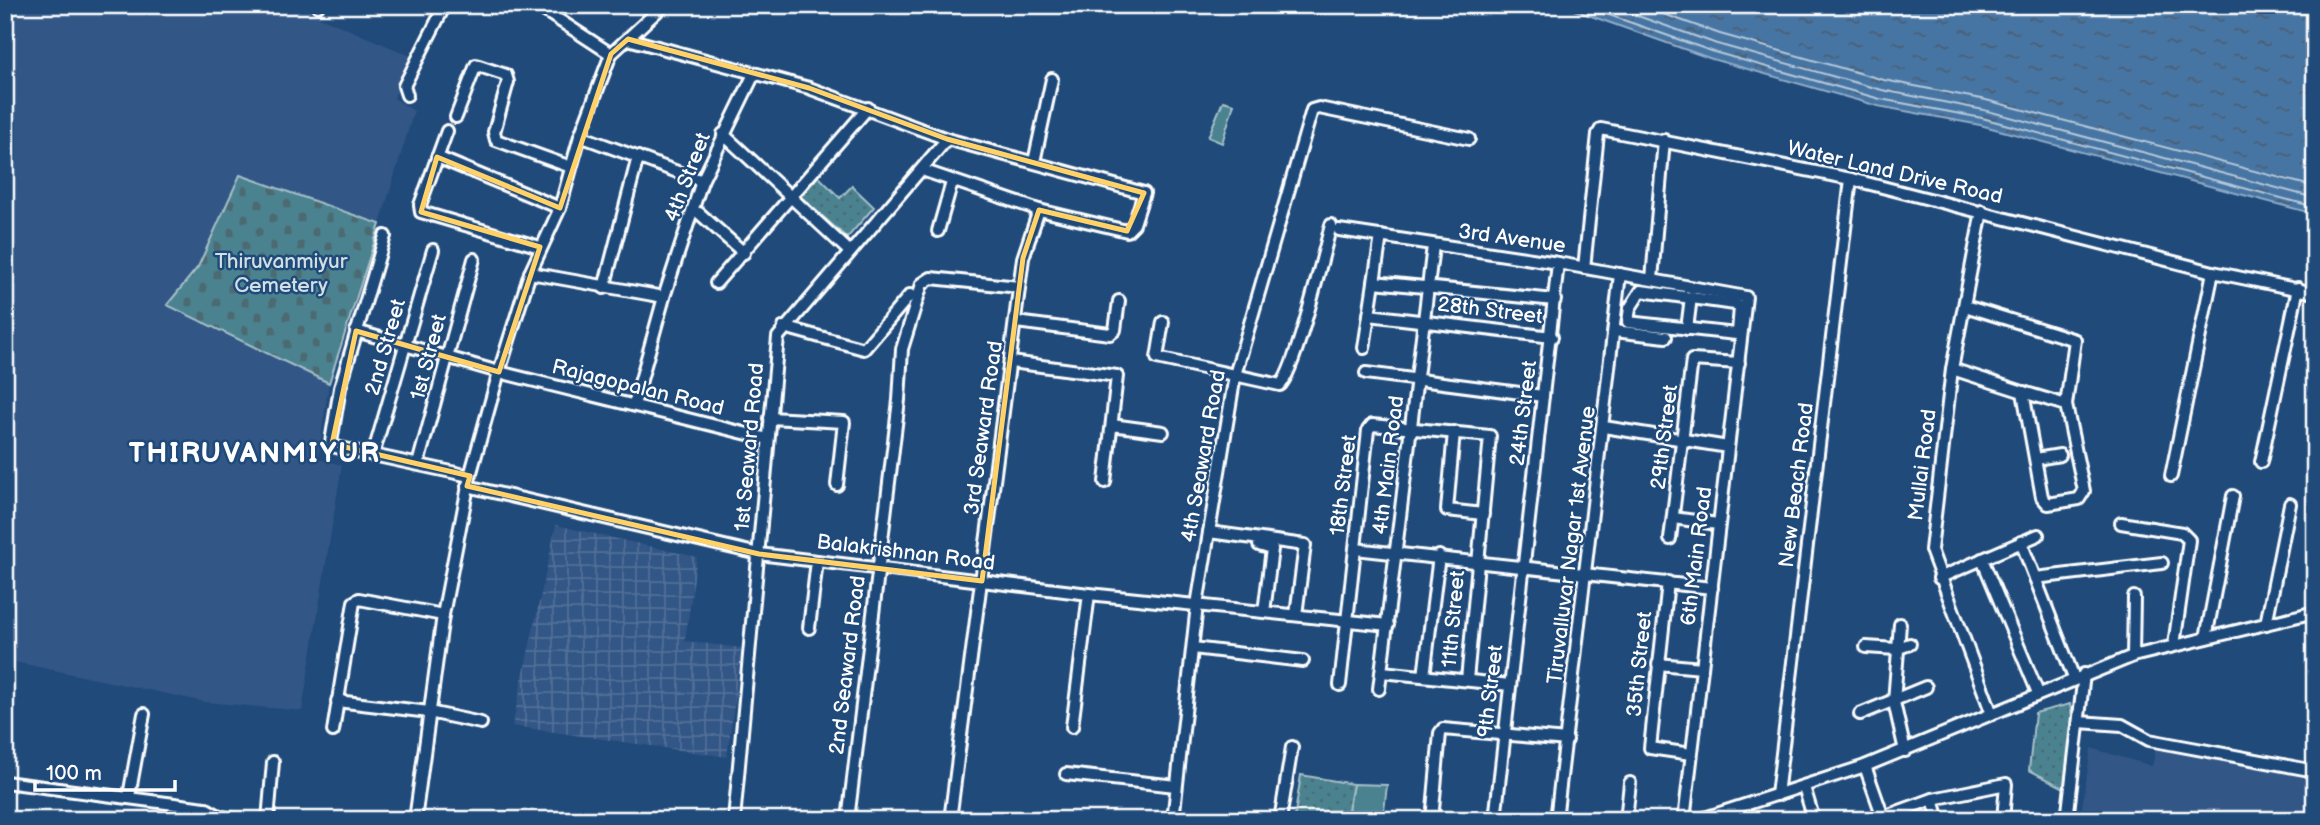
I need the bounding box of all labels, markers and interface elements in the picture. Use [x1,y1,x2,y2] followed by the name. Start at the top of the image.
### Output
[659,128,716,225] street label: 4th Street
[1785,136,2005,209] street label: Water Land Drive Road
[1457,219,1567,258] street label: 3rd Avenue
[215,249,348,298] park label: Thiruvanmiyur Cemetery
[1436,292,1544,329] street label: 28th Street
[360,295,411,398] street label: 2nd Street
[405,311,452,403] street label: 1st Street
[959,339,1008,517] street label: 3rd Seaward Road
[549,354,727,421] street label: Rajagopalan Road
[1505,358,1542,467] street label: 24th Street
[730,362,769,532] street label: 1st Seaward Road
[1176,368,1231,544] street label: 4th Seaward Road
[1646,383,1683,491] street label: 29th Street
[1368,394,1409,536] street label: 4th Main Road
[1774,401,1819,569] street label: New Beach Road
[1542,405,1601,685] street label: Tiruvalluvar Nagar 1st Avenue
[1903,408,1942,522] street label: Mullai Road
[1325,433,1362,537] street label: 18th Street
[129,437,381,470] district label: THIRUVANMIYUR
[1676,485,1717,627] street label: 6th Main Road
[815,529,997,576] street label: Balakrishnan Road
[1437,569,1470,669] street label: 11th Street
[824,574,871,756] street label: 2nd Seaward Road
[1622,610,1658,718] street label: 35th Street
[1472,643,1509,739] street label: 9th Street
[35,748,175,792] scale bar
[46,761,102,786] text: 100 m

